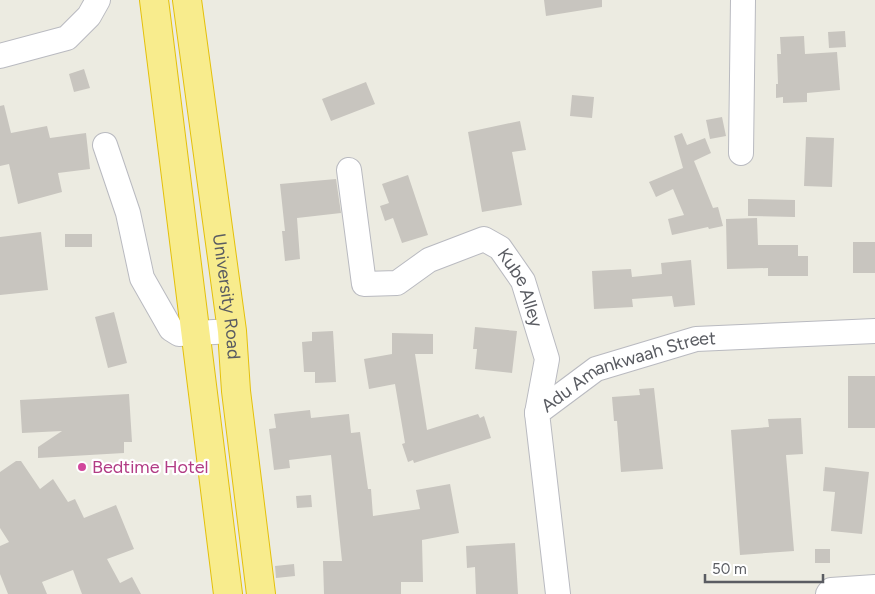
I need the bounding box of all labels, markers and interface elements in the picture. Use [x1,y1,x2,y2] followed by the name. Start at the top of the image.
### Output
[208,232,245,360] street label: University Road
[493,244,548,330] street label: Kube Alley
[537,327,716,417] street label: Adu Amankwaah Street
[92,456,208,478] place label: Bedtime Hotel
[76,461,88,473] marker: Bedtime Hotel
[705,552,822,584] scale bar
[712,560,747,578] text: 50 m

